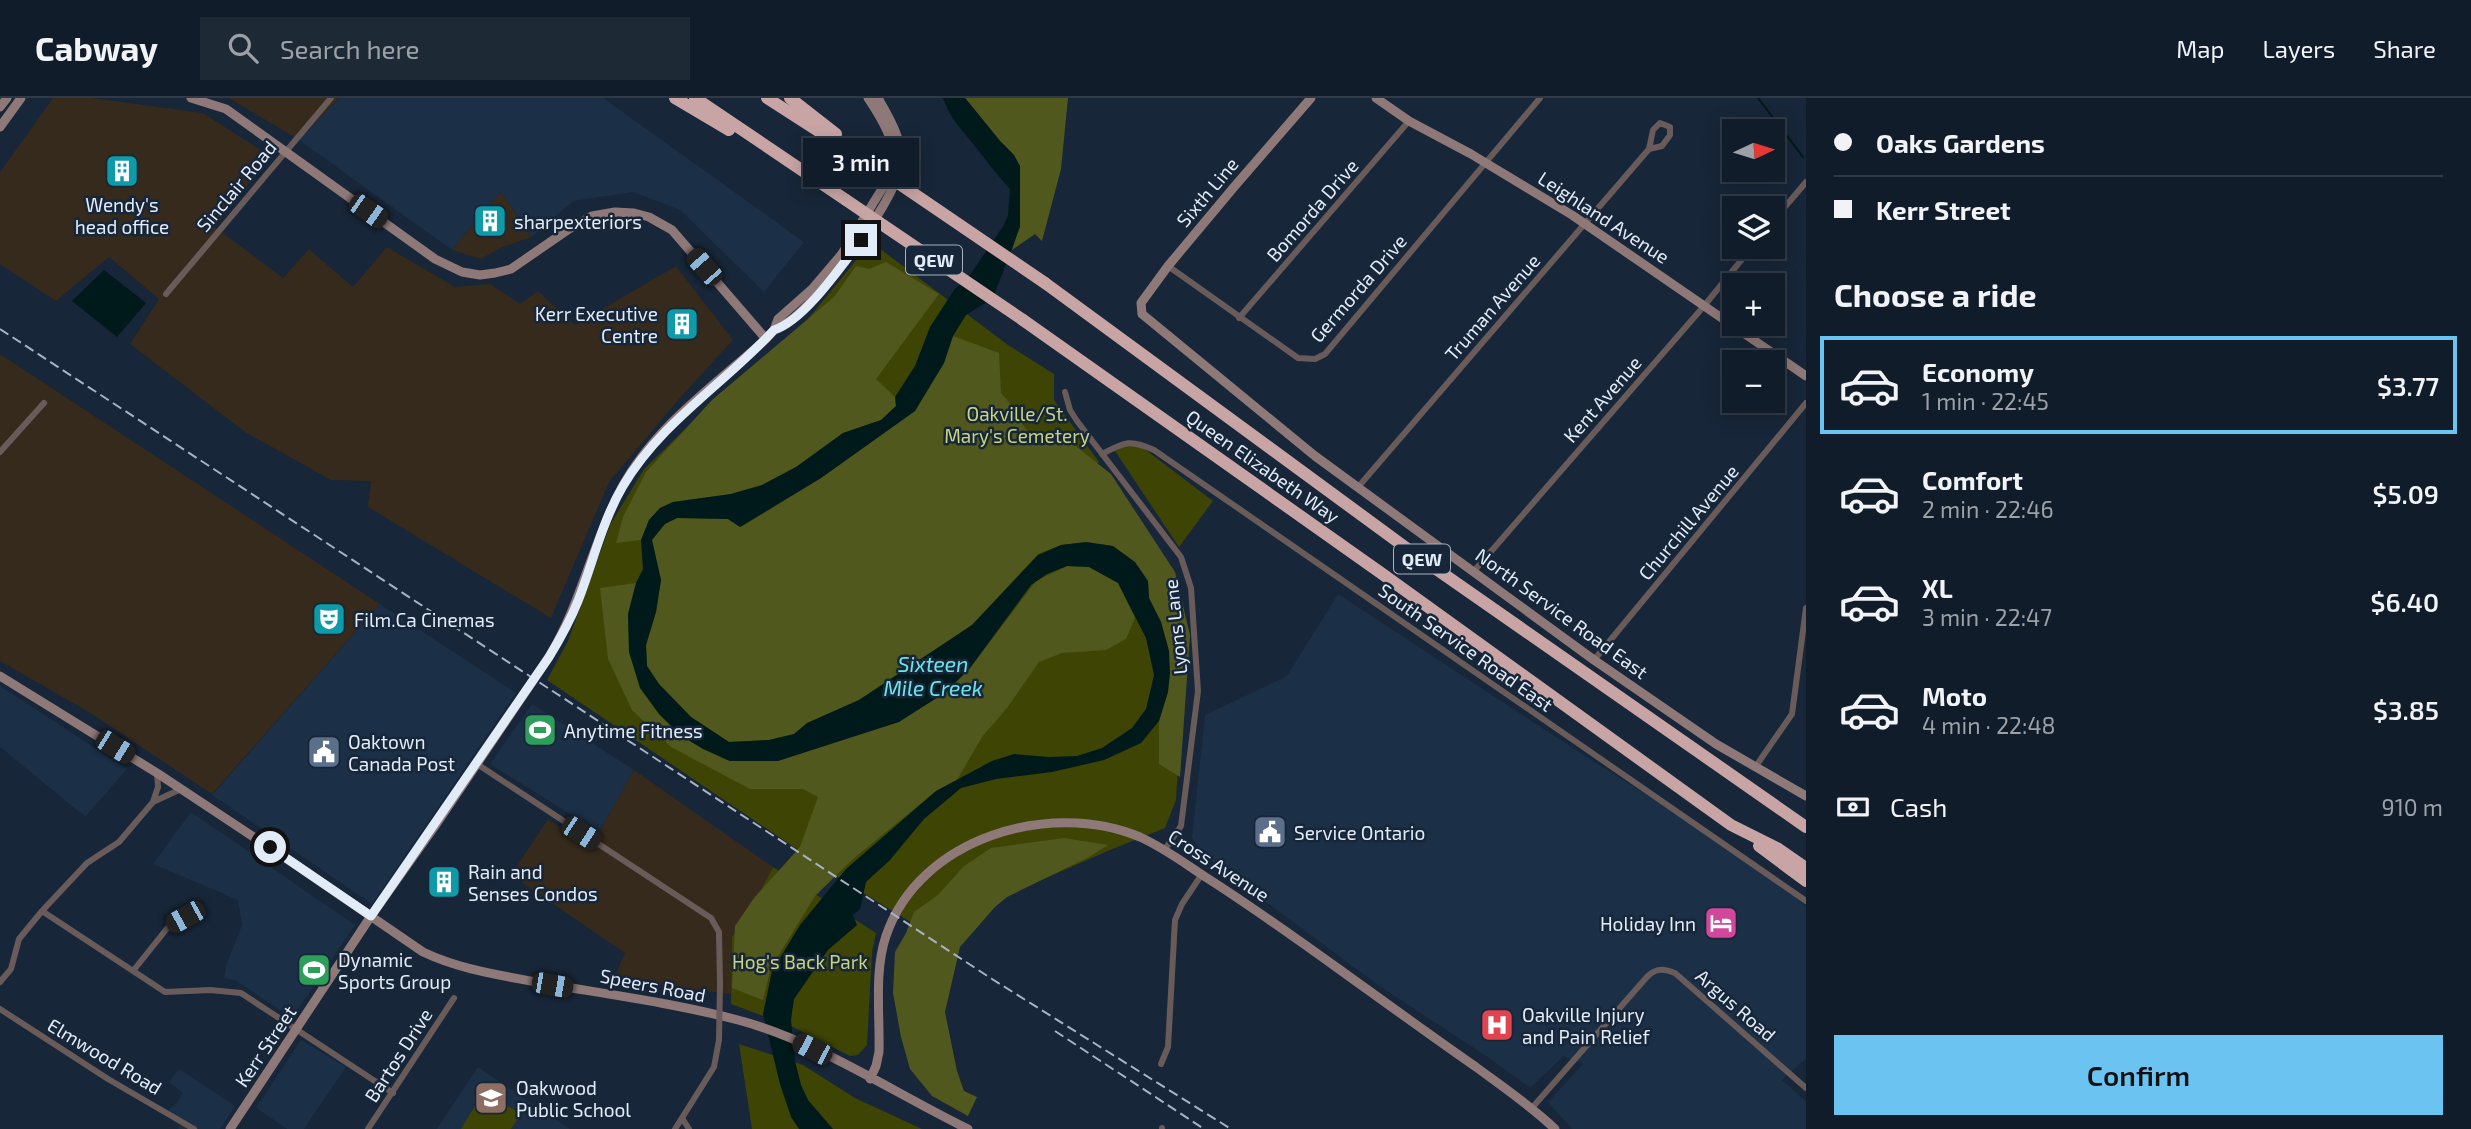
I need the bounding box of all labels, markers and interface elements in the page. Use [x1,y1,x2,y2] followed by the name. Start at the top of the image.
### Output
[200,17,690,80] search box
[35,28,158,68] text: Cabway
[224,29,262,67] icon: search
[280,33,420,64] text: Search here
[2176,34,2224,63] text: Map
[2262,34,2335,63] text: Layers
[2373,34,2436,63] text: Share
[1722,119,1785,182] north arrow
[1722,119,1785,413] map controls
[1876,127,2045,158] text: Oaks Gardens
[191,136,281,236] street label: Sinclair Road
[803,138,919,188] callout: 3 min
[832,148,890,176] text: 3 min
[103,152,141,190] building icon: Wendy's head office
[1171,153,1243,231] street label: Sixth Line
[1261,154,1363,266] street label: Bomorda Drive
[1534,166,1674,268] street label: Leighland Avenue
[345,190,392,232] car
[75,193,169,238] place label: Wendy's head office
[1876,194,2011,225] text: Kerr Street
[1722,196,1785,259] button: layers
[471,202,509,240] building icon: sharpexteriors
[514,210,642,233] place label: sharpexteriors
[845,224,877,256] route end
[1305,229,1411,347] street label: Germorda Drive
[683,244,726,290] car
[906,246,962,274] road number: QEW
[1440,249,1544,365] street label: Truman Avenue
[1722,273,1785,336] button: +
[1834,275,2037,313] text: Choose a ride
[535,302,658,347] place label: Kerr Executive Centre
[663,305,701,343] building icon: Kerr Executive Centre
[1722,350,1785,413] button: −
[1558,351,1646,447] street label: Kent Avenue
[1838,354,1901,417] icon: car
[1922,356,2034,387] text: Economy
[2377,370,2439,401] text: $3.77
[1922,387,2049,415] text: 1 min · 22:45
[944,402,1090,447] park label: Oakville/St. Mary's Cemetery
[1182,404,1344,528] street label: Queen Elizabeth Way
[1633,460,1743,584] street label: Churchill Avenue
[1838,462,1901,525] icon: car
[1922,464,2023,495] text: Comfort
[2373,478,2439,509] text: $5.09
[1922,495,2054,523] text: 2 min · 22:46
[1471,543,1653,683] street label: North Service Road East
[1394,545,1450,574] road number: QEW
[1838,570,1901,633] icon: car
[1922,572,1953,603] text: XL
[1159,578,1191,676] street label: Lyons Lane
[1374,578,1558,716] street label: South Service Road East
[2371,586,2439,617] text: $6.40
[310,600,348,638] theatre icon: Film.Ca Cinemas
[1922,603,2052,631] text: 3 min · 22:47
[354,608,495,631] place label: Film.Ca Cinemas
[883,651,983,700] water label: Sixteen Mile Creek
[1838,678,1901,741] icon: car
[1922,680,1987,711] text: Moto
[2373,694,2439,725] text: $3.85
[521,711,559,749] sports icon: Anytime Fitness
[1922,711,2056,739] text: 4 min · 22:48
[564,719,703,742] place label: Anytime Fitness
[92,727,139,767] car
[348,730,455,775] place label: Oaktown Canada Post
[305,733,343,771] public building icon: Oaktown Canada Post
[1834,788,1872,826] icon: cash
[1890,791,1947,822] text: Cash
[2382,793,2443,821] text: 910 m
[558,813,605,853] car
[1251,813,1289,851] public building icon: Service Ontario
[1294,821,1425,844] place label: Service Ontario
[1164,824,1274,906] street label: Cross Avenue
[254,831,286,863] route start
[468,860,598,905] place label: Rain and Senses Condos
[425,863,463,901] building icon: Rain and Senses Condos
[162,898,209,936] car
[1702,904,1740,942] hotel icon: Holiday Inn
[1600,912,1696,935] place label: Holiday Inn
[338,948,451,993] place label: Dynamic Sports Group
[732,950,868,973] park label: Hog's Back Park
[295,951,333,989] sports icon: Dynamic Sports Group
[598,963,708,1007] street label: Speers Road
[1691,964,1781,1046] street label: Argus Road
[530,971,575,999] car
[229,1001,301,1091] street label: Kerr Street
[1522,1003,1651,1048] place label: Oakville Injury and Pain Relief
[359,1004,437,1106] street label: Bartos Drive
[1478,1006,1516,1044] hospital icon: Oakville Injury and Pain Relief
[44,1013,166,1099] street label: Elmwood Road
[789,1030,836,1068] car
[1834,1035,2443,1115] button: Confirm
[516,1076,631,1121] place label: Oakwood Public School
[472,1079,510,1117] school or university icon: Oakwood Public School

